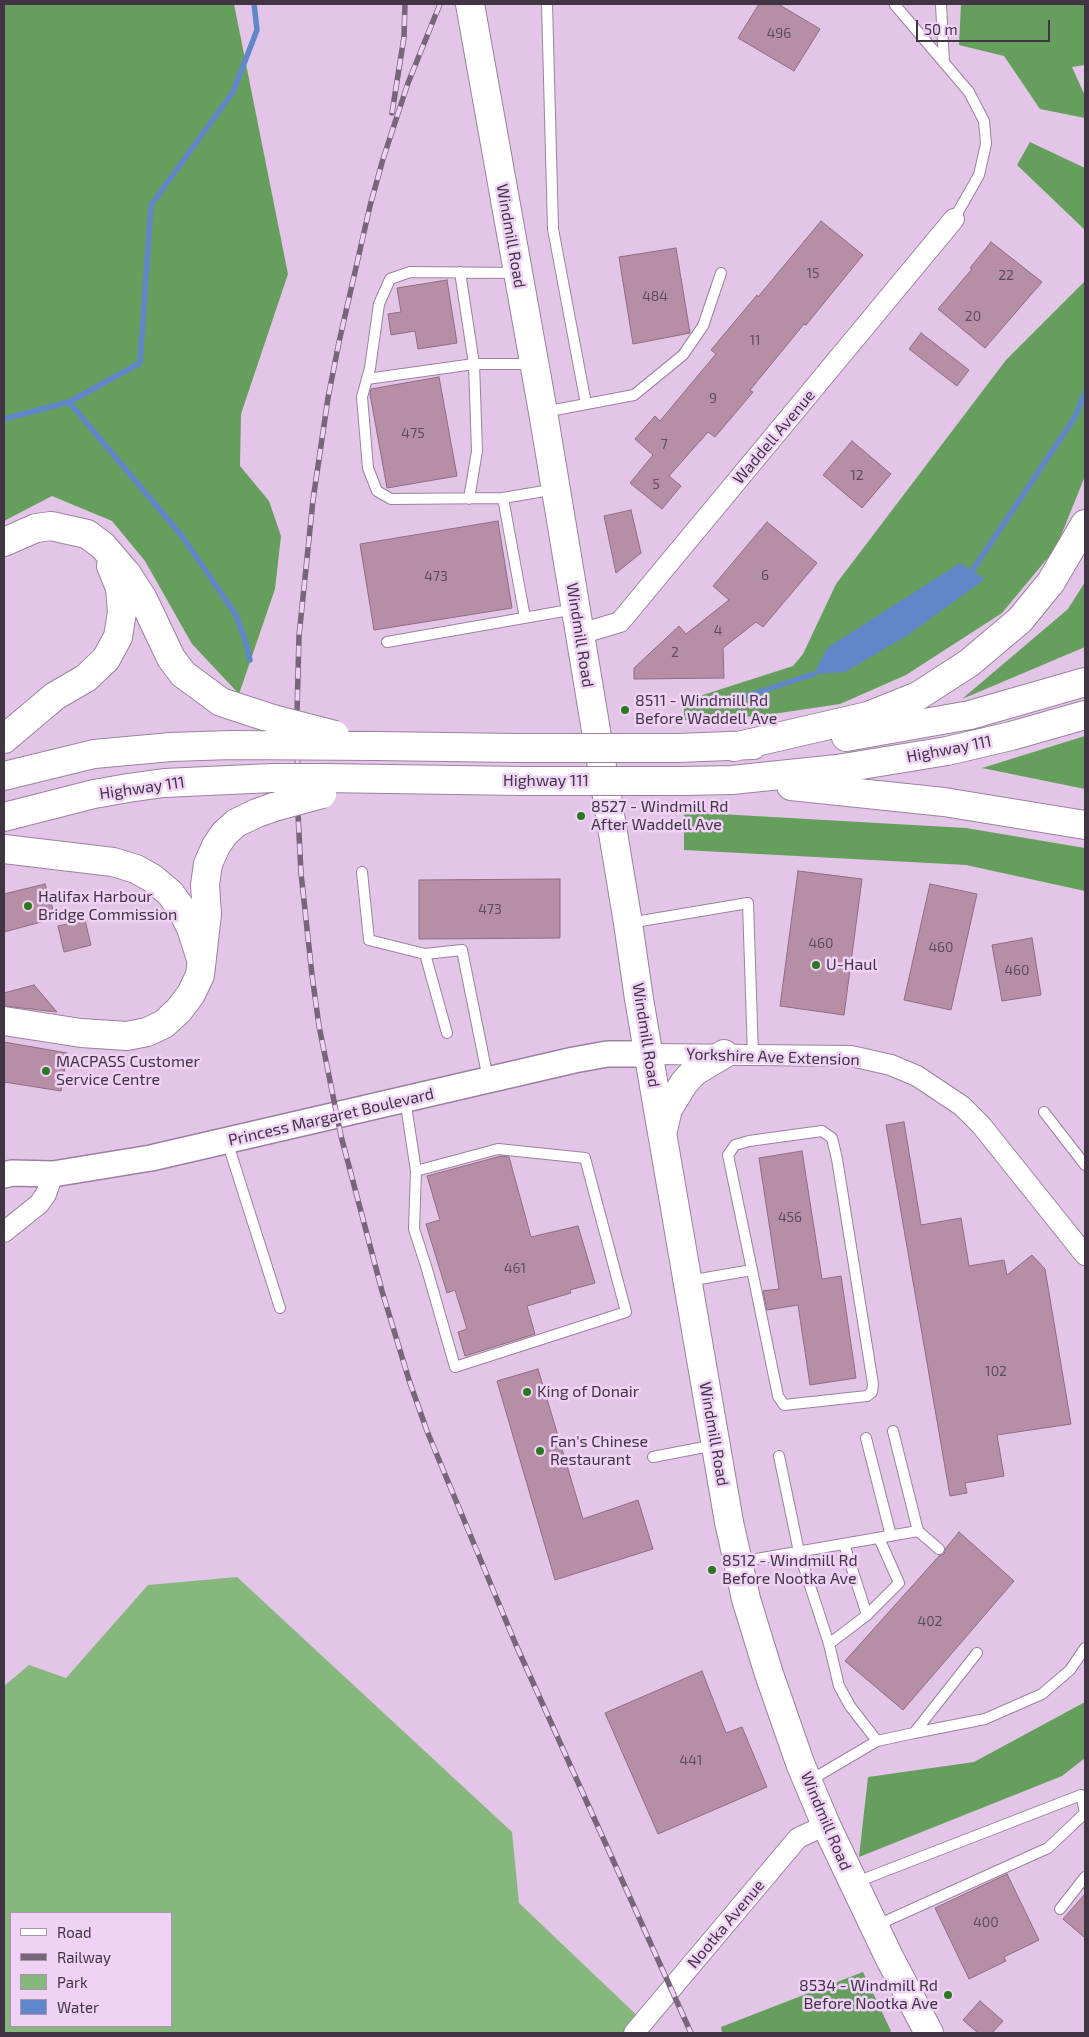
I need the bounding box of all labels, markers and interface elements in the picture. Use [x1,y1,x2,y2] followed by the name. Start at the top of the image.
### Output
[919,10,1053,42] scale bar
[924,20,958,38] text: 50 m
[767,25,791,41] house number: 496
[492,182,530,290] street label: Windmill Road
[806,265,820,281] house number: 15
[998,267,1014,283] house number: 22
[642,288,668,304] house number: 484
[965,308,981,324] house number: 20
[749,332,761,348] house number: 11
[729,386,819,488] street label: Waddell Avenue
[709,390,717,406] house number: 9
[401,425,425,441] house number: 475
[660,436,668,452] house number: 7
[850,467,864,483] house number: 12
[652,476,660,492] house number: 5
[761,567,769,583] house number: 6
[424,568,448,584] house number: 473
[562,581,598,689] street label: Windmill Road
[714,622,722,638] house number: 4
[671,644,679,660] house number: 2
[635,691,777,729] place label: 8511 - Windmill Rd Before Waddell Ave
[619,704,631,716] marker: 8511 - Windmill Rd Before Waddell Ave
[905,731,993,767] street label: Highway 111
[503,771,589,791] street label: Highway 111
[98,773,186,803] street label: Highway 111
[591,797,729,835] place label: 8527 - Windmill Rd After Waddell Ave
[575,810,587,822] marker: 8527 - Windmill Rd After Waddell Ave
[38,887,177,925] place label: Halifax Harbour Bridge Commission
[22,900,34,912] marker: Halifax Harbour Bridge Commission
[478,901,502,917] house number: 473
[808,935,834,951] house number: 460
[928,939,954,955] house number: 460
[826,955,877,975] place label: U-Haul
[810,959,822,971] marker: U-Haul
[1004,962,1030,978] house number: 460
[628,981,664,1089] street label: Windmill Road
[686,1044,860,1070] street label: Yorkshire Ave Extension
[56,1052,200,1090] place label: MACPASS Customer Service Centre
[40,1065,52,1077] marker: MACPASS Customer Service Centre
[226,1084,436,1150] street label: Princess Margaret Boulevard
[778,1209,802,1225] house number: 456
[504,1260,526,1276] house number: 461
[985,1363,1007,1379] house number: 102
[695,1380,733,1488] street label: Windmill Road
[537,1382,639,1402] place label: King of Donair
[521,1386,533,1398] marker: King of Donair
[550,1432,648,1470] place label: Fan's Chinese Restaurant
[534,1445,546,1457] marker: Fan's Chinese Restaurant
[722,1551,858,1589] place label: 8512 - Windmill Rd Before Nootka Ave
[706,1564,718,1576] marker: 8512 - Windmill Rd Before Nootka Ave
[918,1613,942,1629] house number: 402
[680,1752,702,1768] house number: 441
[797,1769,855,1873] street label: Windmill Road
[683,1876,769,1972] street label: Nootka Avenue
[10,1912,172,2027] legend
[973,1914,999,1930] house number: 400
[57,1923,92,1941] text: Road
[57,1948,111,1966] text: Railway
[57,1973,88,1991] text: Park
[799,1976,938,2014] place label: 8534 - Windmill Rd Before Nootka Ave
[942,1989,954,2001] marker: 8534 - Windmill Rd Before Nootka Ave
[57,1998,99,2016] text: Water

